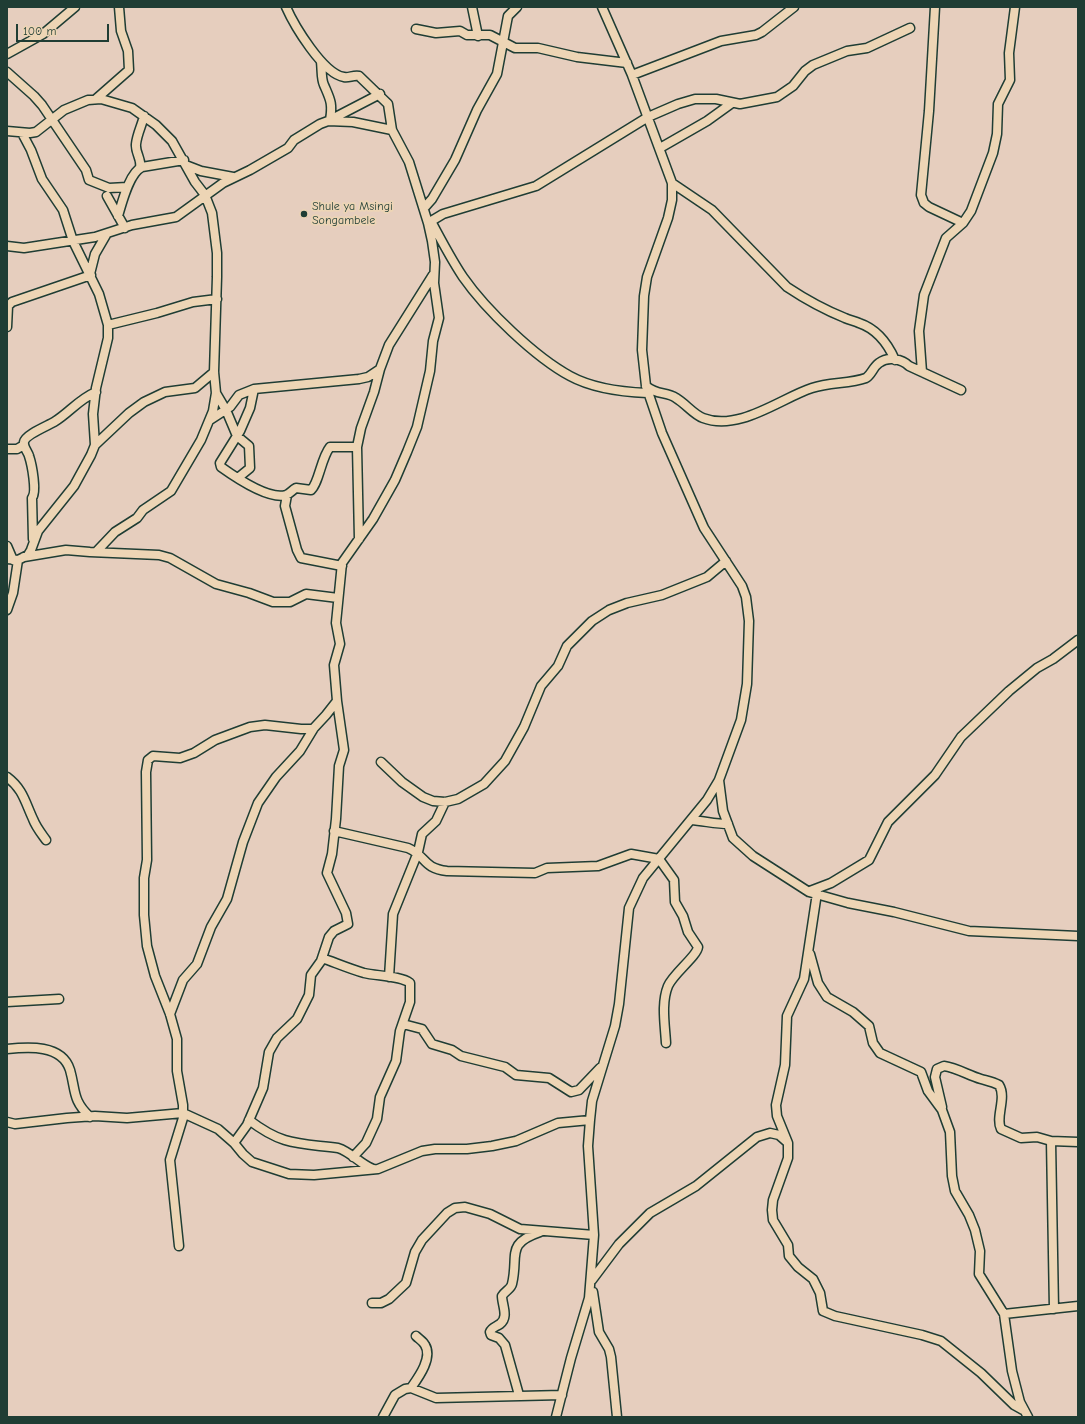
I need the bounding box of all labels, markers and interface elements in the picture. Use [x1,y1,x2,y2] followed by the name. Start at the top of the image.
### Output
[18,16,111,42] scale bar
[23,24,56,38] text: 100 m
[312,200,393,228] place label: Shule ya Msingi Songambele
[299,209,309,219] marker: Shule ya Msingi Songambele

